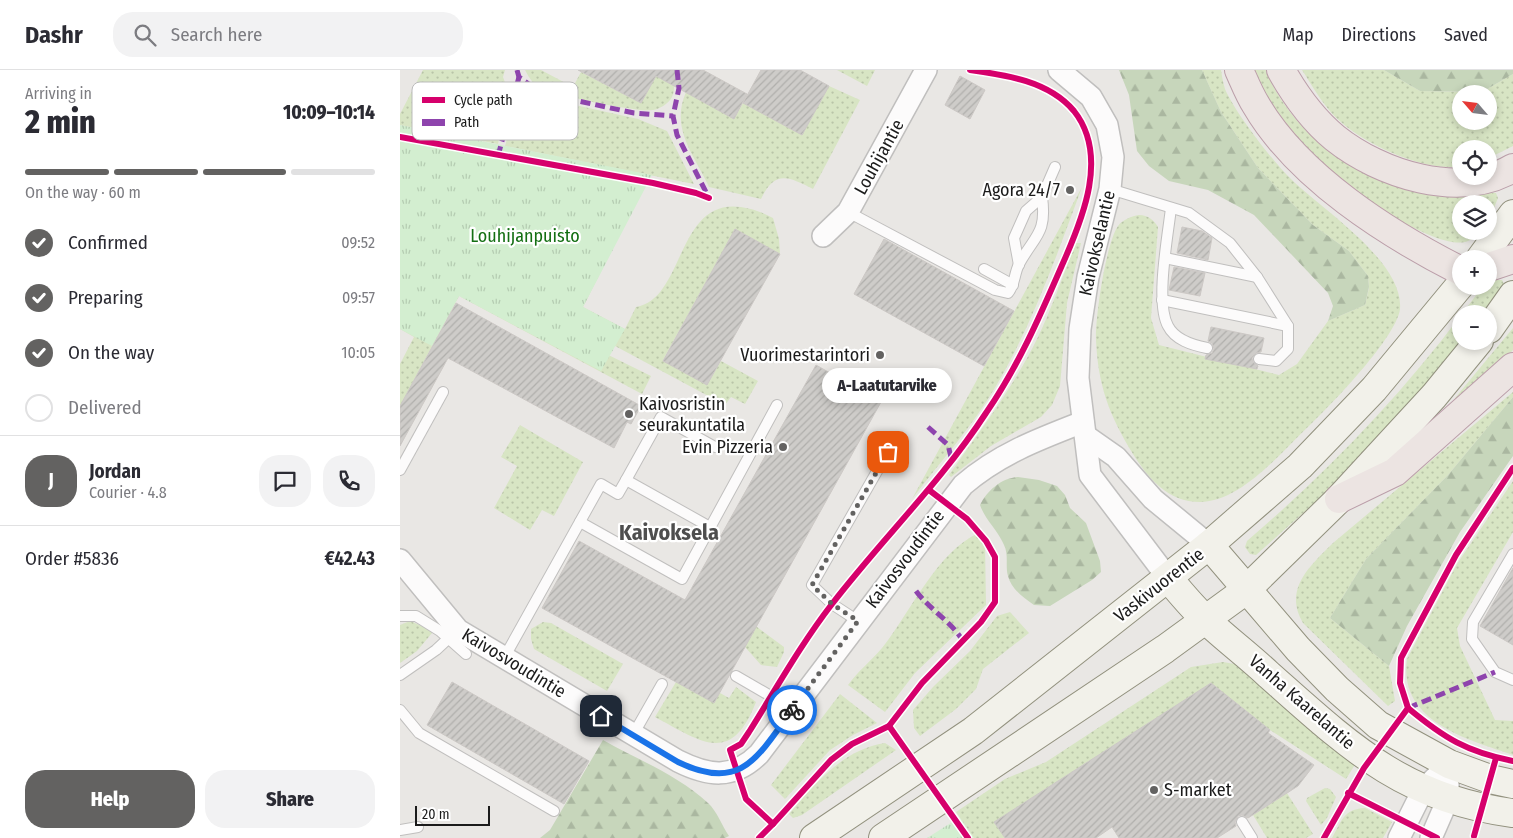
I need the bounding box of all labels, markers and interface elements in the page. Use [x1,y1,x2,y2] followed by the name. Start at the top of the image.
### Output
[113,12,463,57] search box
[25,21,83,49] text: Dashr
[131,21,159,49] icon: search
[171,23,262,46] text: Search here
[1282,24,1314,46] text: Map
[1342,24,1416,46] text: Directions
[1444,24,1488,46] text: Saved
[412,82,578,140] legend
[25,84,92,103] text: Arriving in
[1452,85,1498,130] north arrow
[1452,85,1497,350] map controls
[454,92,513,109] text: Cycle path
[283,101,375,124] text: 10:09–10:14
[25,103,96,141] text: 2 min
[454,114,479,131] text: Path
[849,115,909,198] street label: Louhijantie
[1452,140,1497,185] button: locate
[982,179,1060,201] place label: Agora 24/7
[25,183,141,202] text: On the way · 60 m
[1064,184,1076,196] marker: Agora 24/7
[1074,188,1120,298] street label: Kaivokselantie
[1452,195,1497,240] button: layers
[470,225,580,247] park label: Louhijanpuisto
[25,229,53,257] icon: check
[68,231,148,254] text: Confirmed
[341,233,375,252] text: 09:52
[1452,250,1497,295] button: +
[25,284,53,312] icon: check
[68,286,143,309] text: Preparing
[342,288,375,307] text: 09:57
[1452,305,1497,350] button: −
[25,339,53,367] icon: check
[68,341,154,364] text: On the way
[341,343,375,362] text: 10:05
[740,344,870,366] place label: Vuorimestarintori
[874,349,886,361] marker: Vuorimestarintori
[823,367,953,402] callout: A-Laatutarvike
[837,376,937,395] text: A-Laatutarvike
[639,393,745,436] place label: Kaivosristin seurakuntatila
[68,396,142,419] text: Delivered
[623,408,635,420] marker: Kaivosristin seurakuntatila
[867,431,909,473] pin
[682,436,773,458] place label: Evin Pizzeria
[874,438,902,466] icon: bag
[777,441,789,453] marker: Evin Pizzeria
[259,455,311,507] button: chat
[323,455,375,507] button: phone
[89,460,141,483] text: Jordan
[48,469,54,492] text: J
[89,483,167,502] text: Courier · 4.8
[861,505,949,613] street label: Kaivosvoudintie
[619,519,719,546] district label: Kaivoksela
[1110,543,1208,627] street label: Vaskivuorentie
[25,547,119,570] text: Order #5836
[325,547,375,570] text: €42.43
[458,623,570,703] street label: Kaivosvoudintie
[1245,650,1360,754] street label: Vanha Kaarelantie
[767,685,817,735] courier
[580,695,622,737] pin
[778,696,806,724] icon: bike
[587,702,615,730] icon: home
[25,770,195,828] button: Help
[205,770,375,828] button: Share
[1164,779,1232,801] place label: S-market
[1148,784,1160,796] marker: S-market
[415,803,490,826] scale bar
[422,806,450,823] text: 20 m

